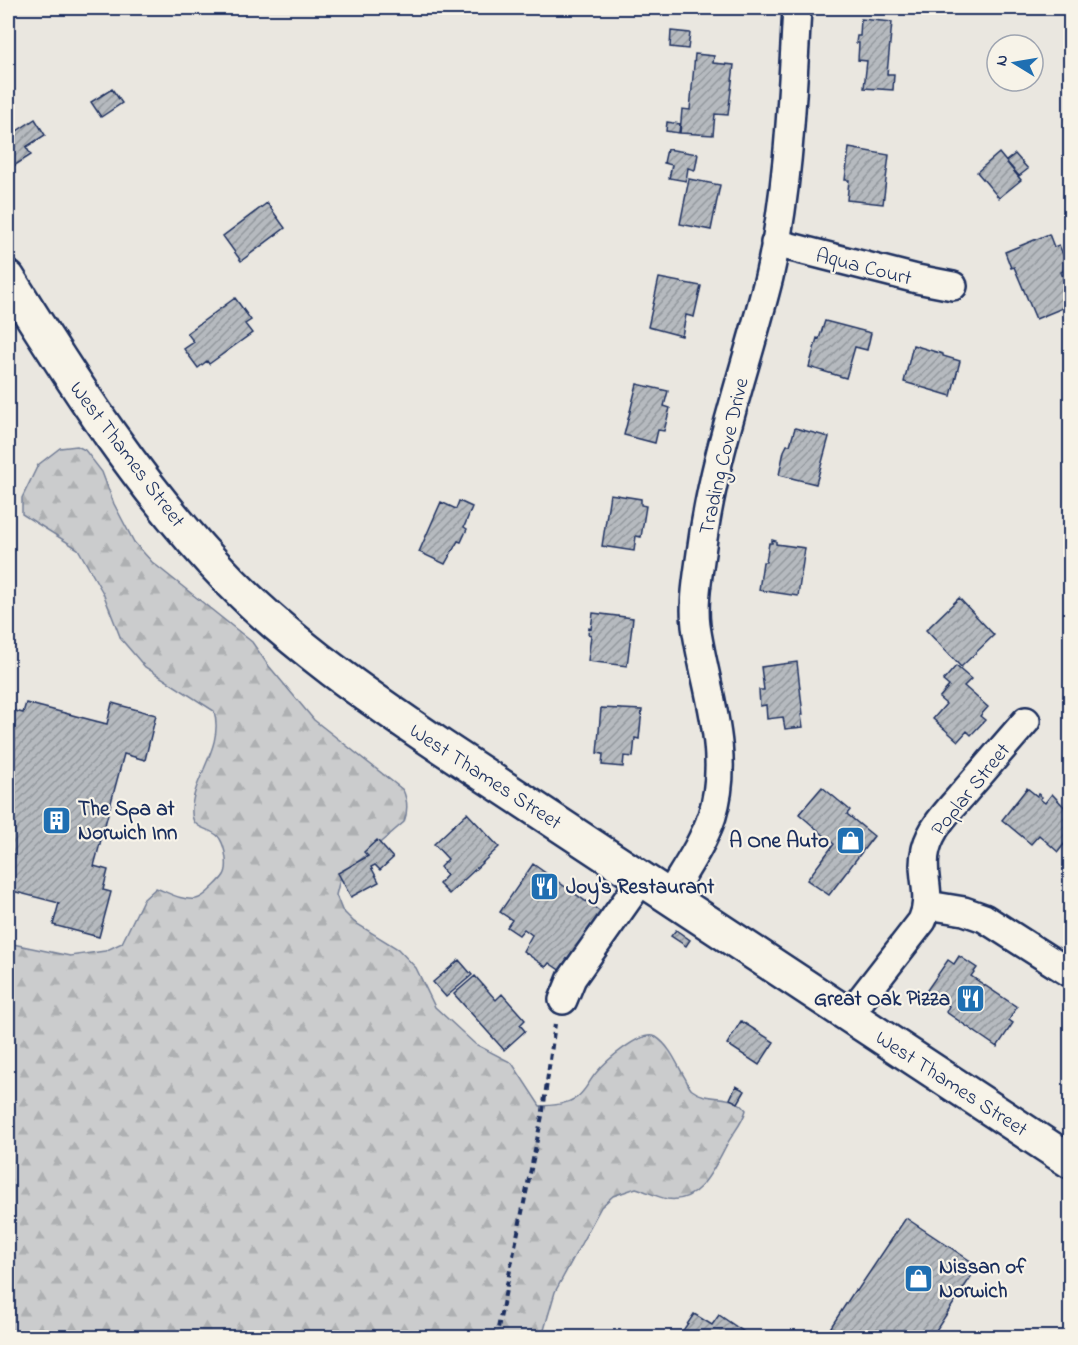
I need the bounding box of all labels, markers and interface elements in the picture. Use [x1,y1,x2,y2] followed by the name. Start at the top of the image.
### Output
[985,33,1045,93] north arrow
[989,53,1015,68] text: N
[812,242,915,294] street label: Aqua Court
[692,374,760,538] street label: Trading Cove Drive
[61,376,192,535] street label: West Thames Street
[403,717,567,838] street label: West Thames Street
[925,737,1019,843] street label: Poplar Street
[78,795,177,849] place label: The Spa at Norwich Inn
[41,804,73,836] building icon: The Spa at Norwich Inn
[834,824,866,856] shop icon: A One Auto
[729,827,829,857] place label: A One Auto
[529,870,561,902] restaurant icon: Joy's Restaurant
[566,873,715,905] place label: Joy's Restaurant
[955,982,987,1014] restaurant icon: Great Oak Pizza
[814,985,950,1015] place label: Great Oak Pizza
[869,1024,1033,1145] street label: West Thames Street
[939,1253,1027,1307] place label: Nissan of Norwich
[902,1262,934,1294] shop icon: Nissan of Norwich

